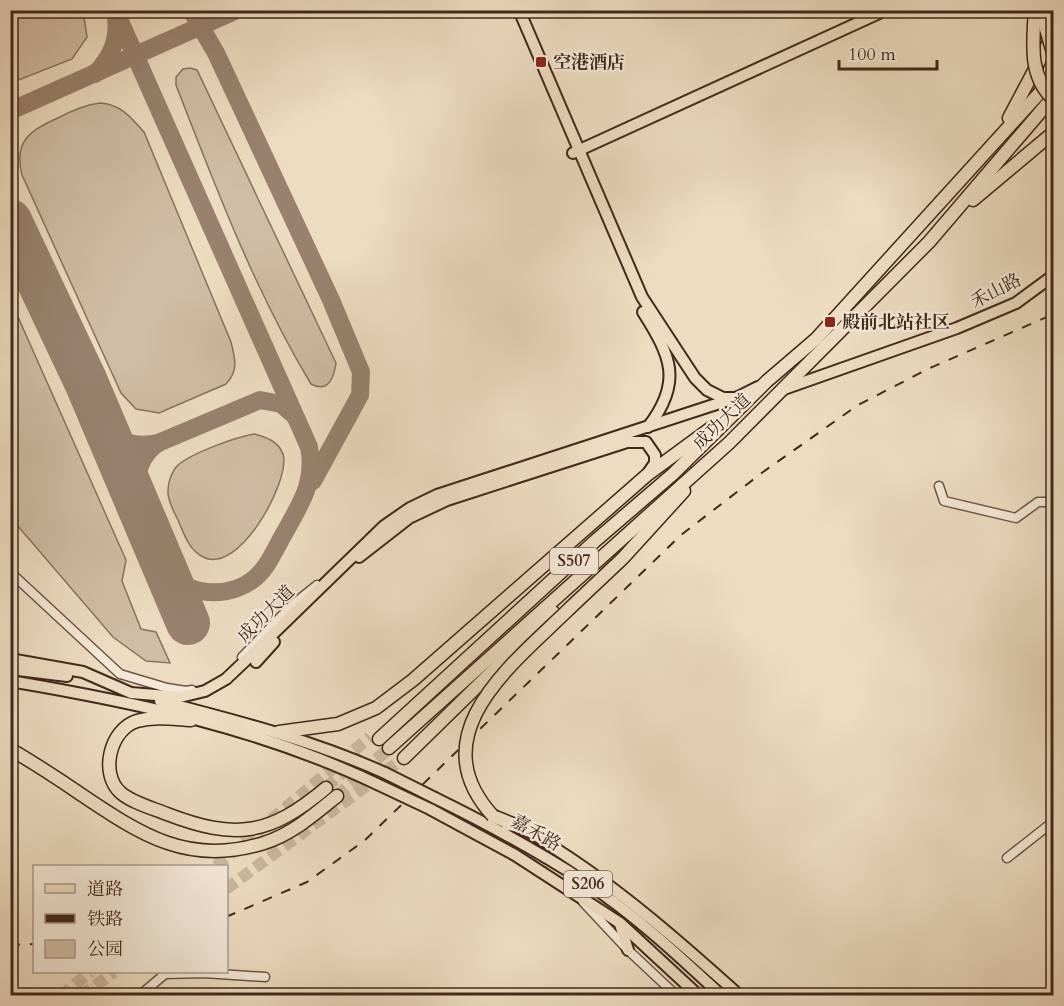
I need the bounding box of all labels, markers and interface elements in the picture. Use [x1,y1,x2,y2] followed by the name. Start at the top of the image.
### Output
[839,33,936,71] scale bar
[848,42,896,67] text: 100 m
[553,50,625,75] place label: 空港酒店
[534,55,548,69] marker: 空港酒店
[966,268,1026,314] street label: 禾山路
[842,310,950,335] place label: 殿前北站社区
[823,315,837,329] marker: 殿前北站社区
[687,388,757,456] street label: 成功大道
[550,548,598,574] road number: S507
[232,580,300,648] street label: 成功大道
[506,809,566,857] street label: 嘉禾路
[33,865,228,973] legend
[564,871,612,897] road number: S206
[87,877,123,902] text: 道路
[87,907,123,932] text: 铁路
[87,937,123,962] text: 公园

